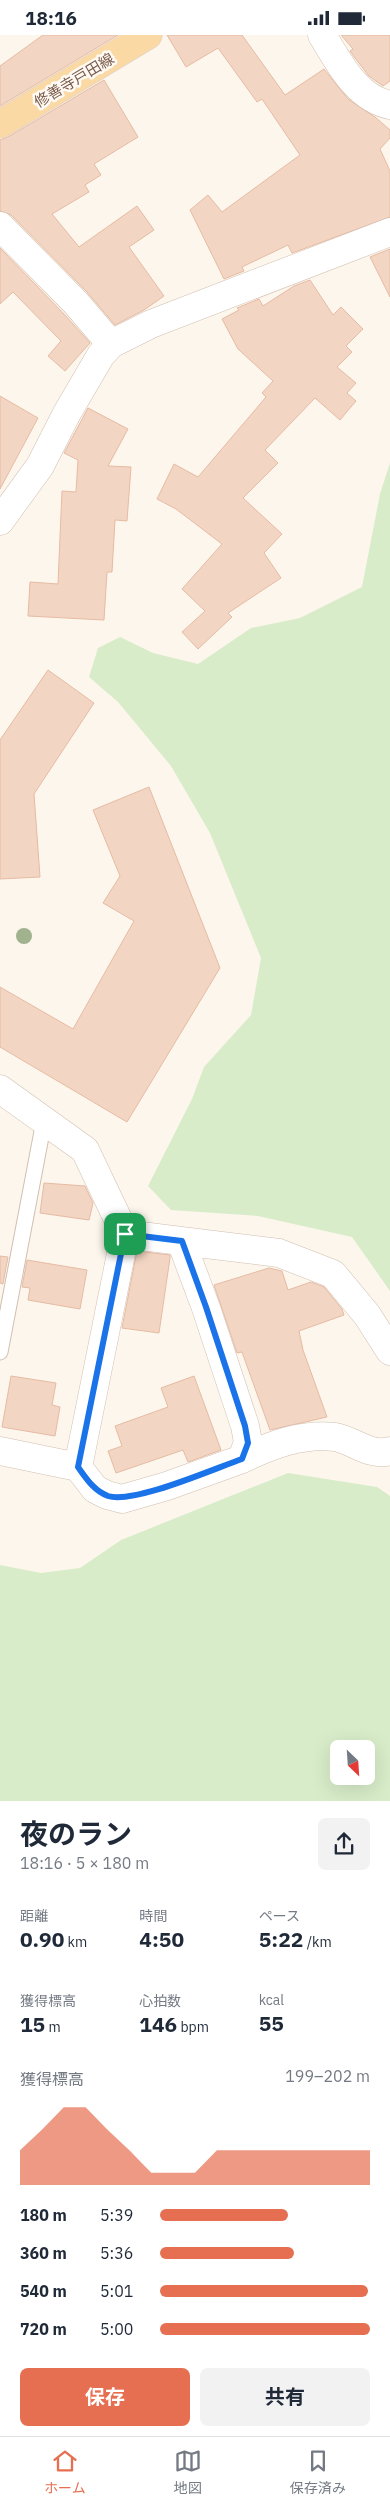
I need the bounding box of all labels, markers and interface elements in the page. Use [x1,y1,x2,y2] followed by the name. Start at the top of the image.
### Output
[25,6,77,30] text: 18:16
[31,49,117,111] street label: 修善寺戸田線
[104,1213,146,1255] pin
[111,1220,139,1248] icon: arrive
[330,1740,375,1785] north arrow
[330,1740,375,1785] map controls
[20,1815,132,1852] text: 夜のラン
[318,1818,370,1870] button: share
[20,1853,149,1873] text: 18:16 · 5 × 180 m
[20,1907,48,1925] text: 距離
[139,1907,167,1925] text: 時間
[259,1907,300,1925] text: ペース
[20,1925,64,1953] text: 0.90
[139,1925,184,1953] text: 4:50
[259,1925,303,1953] text: 5:22
[64,1933,87,1951] text: km
[303,1933,332,1951] text: /km
[259,1991,284,2009] text: kcal
[20,1992,76,2010] text: 獲得標高
[139,1992,181,2010] text: 心拍数
[259,2009,284,2037] text: 55
[20,2010,45,2038] text: 15
[139,2010,177,2038] text: 146
[45,2018,61,2036] text: m
[177,2018,209,2036] text: bpm
[285,2066,370,2086] text: 199–202 m
[20,2069,84,2089] text: 獲得標高
[20,2205,67,2225] text: 180 m
[100,2205,133,2225] text: 5:39
[20,2243,67,2263] text: 360 m
[100,2243,133,2263] text: 5:36
[20,2281,67,2301] text: 540 m
[100,2281,133,2301] text: 5:01
[20,2319,67,2339] text: 720 m
[100,2319,133,2339] text: 5:00
[20,2368,190,2426] button: 保存
[200,2368,370,2426] button: 共有
[44,2447,86,2497] tab: ホーム
[174,2447,202,2497] tab: 地図
[290,2447,346,2497] tab: 保存済み

